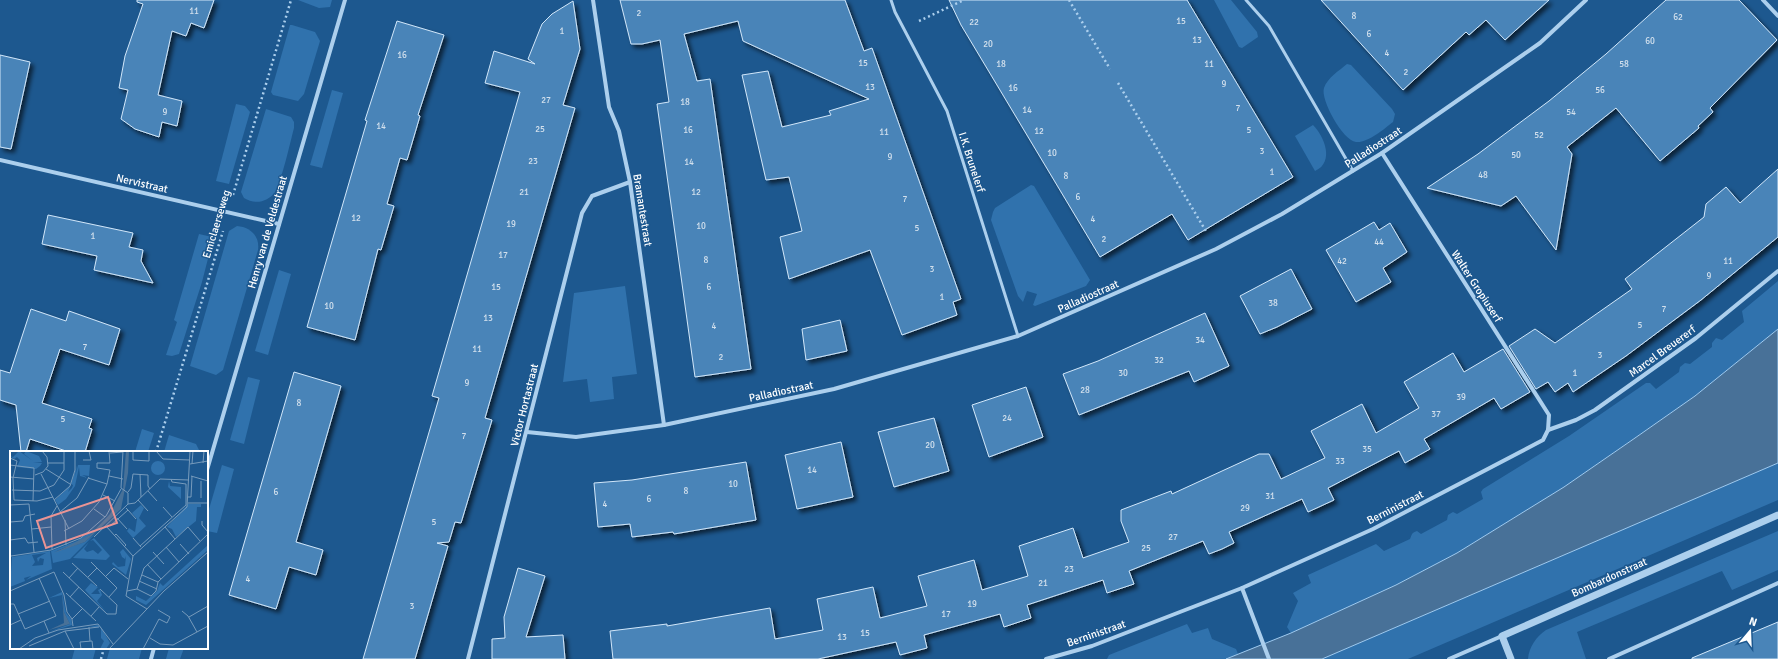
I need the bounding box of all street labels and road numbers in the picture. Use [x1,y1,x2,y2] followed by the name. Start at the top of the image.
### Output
[1342,124,1404,171] street label: Palladiostraat
[956,130,988,195] street label: I.K. Brunelerf
[115,171,169,196] street label: Nervistraat
[630,173,655,247] street label: Bramantestraat
[245,174,290,290] street label: Henry van de Veldestraat
[200,188,233,260] street label: Emiclaerseweg
[1448,248,1505,326] street label: Walter Gropiuserf
[1056,277,1121,316] street label: Palladiostraat
[1626,322,1699,380] street label: Marcel Breuererf
[508,362,541,448] street label: Victor Hortastraat
[748,378,815,405] street label: Palladiostraat
[1365,488,1426,527] street label: Berninistraat
[1569,555,1649,600] street label: Bombardonstraat
[1065,617,1128,650] street label: Berninistraat

